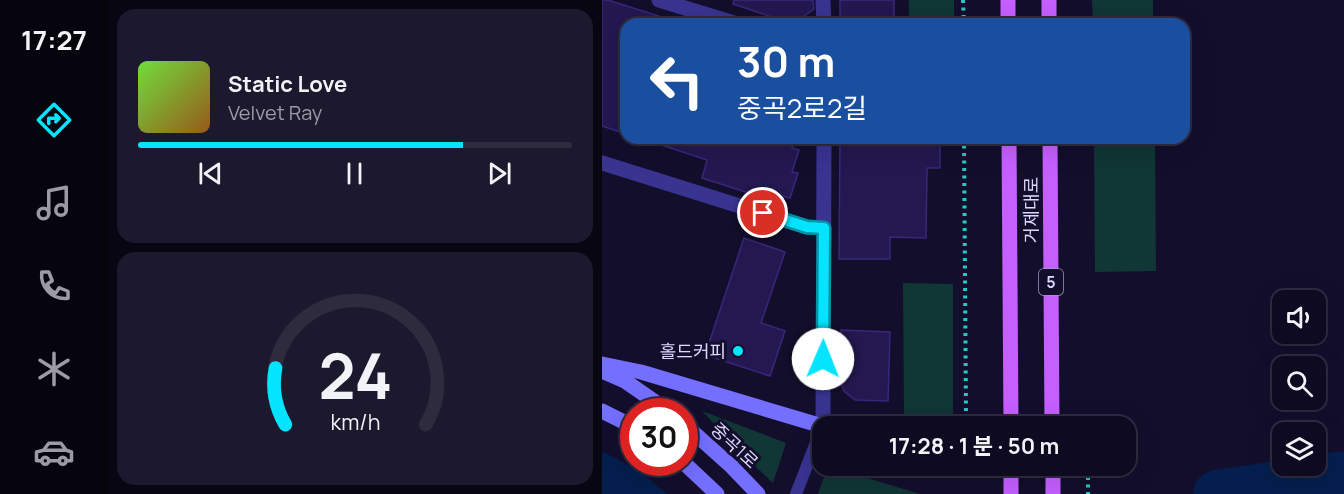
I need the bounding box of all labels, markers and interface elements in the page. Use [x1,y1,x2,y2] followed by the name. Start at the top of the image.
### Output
[21,21,87,58] text: 17:27
[737,32,835,90] text: 30 m
[638,42,716,120] icon: left
[228,69,347,99] text: Static Love
[737,89,867,126] text: 중곡2로2길
[33,99,75,141] icon: directions
[228,99,322,126] text: Velvet Ray
[194,157,227,190] icon: previous
[338,157,371,190] icon: pause
[483,157,516,190] icon: next
[1019,177,1043,243] street label: 거제대로
[33,182,75,224] icon: music
[737,187,788,238] pin
[746,196,779,229] icon: arrive
[33,265,75,307] icon: phone
[1039,269,1063,295] road number: 5
[1272,290,1326,476] map controls
[1272,290,1326,344] button: sound
[791,327,855,391] position arrow
[318,332,392,418] text: 24
[660,339,726,363] place label: 홀드커피
[731,344,745,358] marker: 홀드커피
[33,348,75,390] icon: climate
[1272,356,1326,410] button: search
[620,398,698,476] speed limit sign: 30
[330,408,380,437] text: km/h
[706,417,764,473] street label: 중곡1로
[1272,422,1326,476] button: layers
[33,431,75,473] icon: car
[889,431,1059,461] text: 17:28 · 1 분 · 50 m

